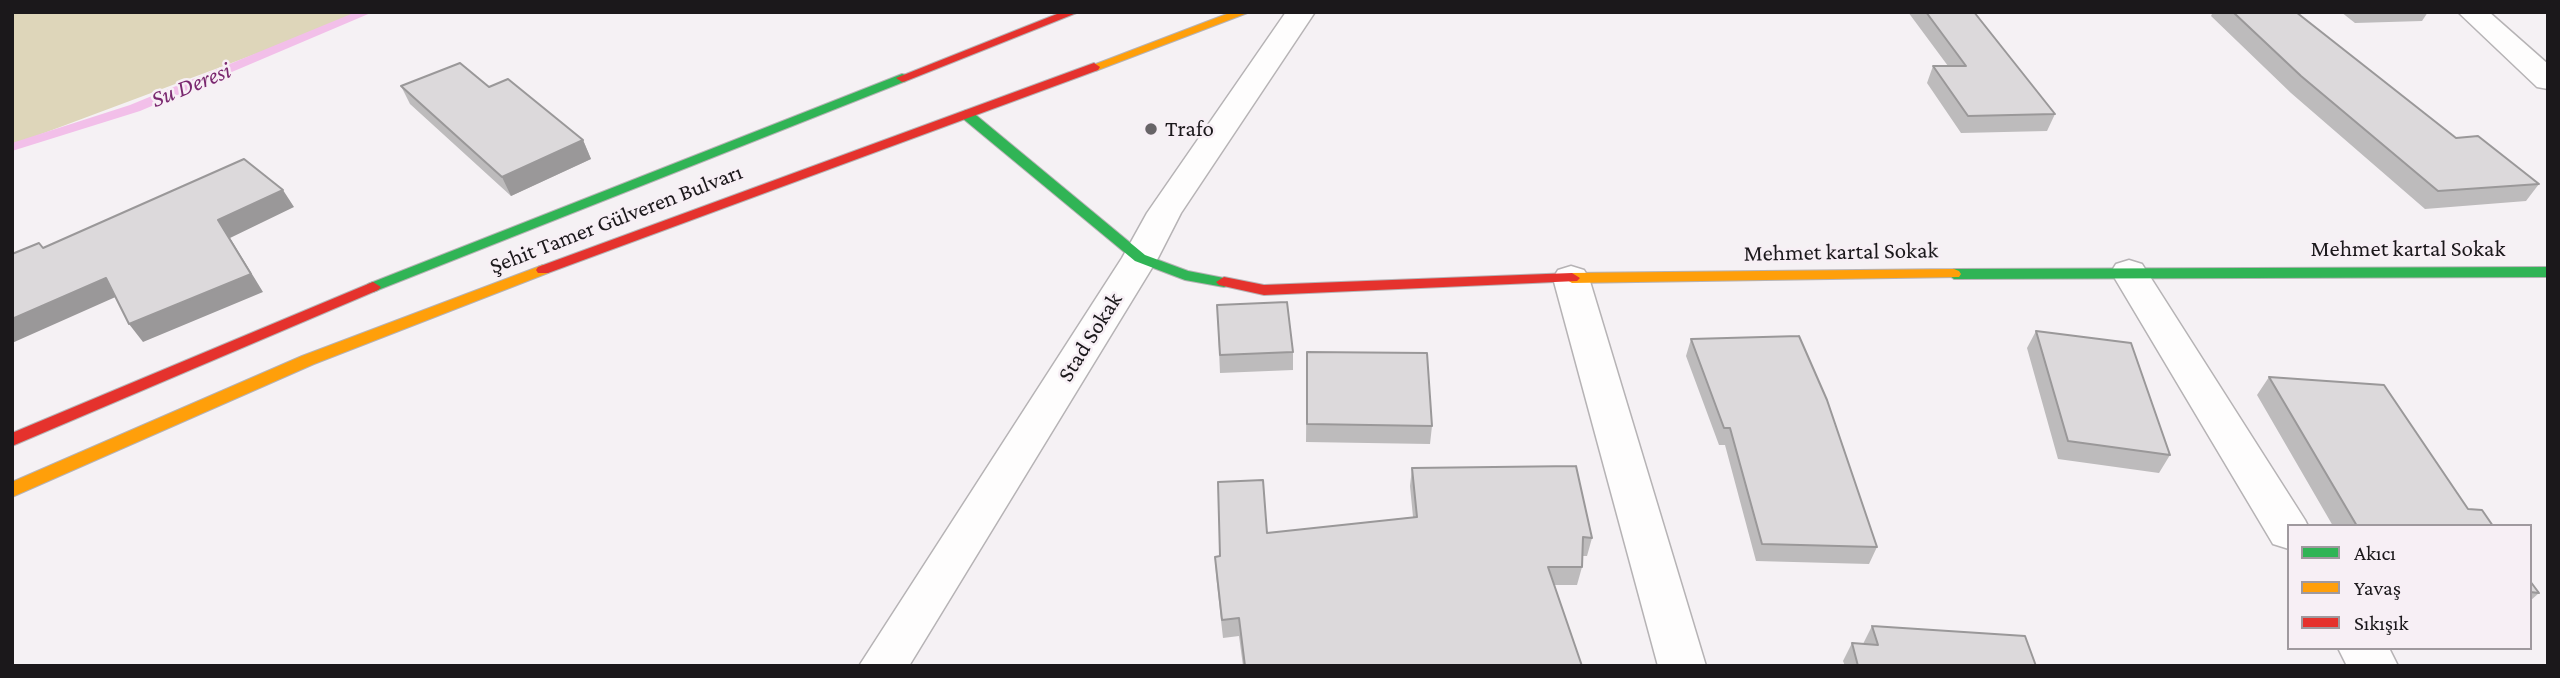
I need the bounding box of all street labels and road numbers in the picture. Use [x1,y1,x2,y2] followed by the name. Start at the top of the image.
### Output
[486,158,746,280] street label: Şehit Tamer Gülveren Bulvarı
[2311,235,2505,263] street label: Mehmet kartal Sokak
[1743,237,1939,267] street label: Mehmet kartal Sokak
[1052,287,1128,387] street label: Stad Sokak

